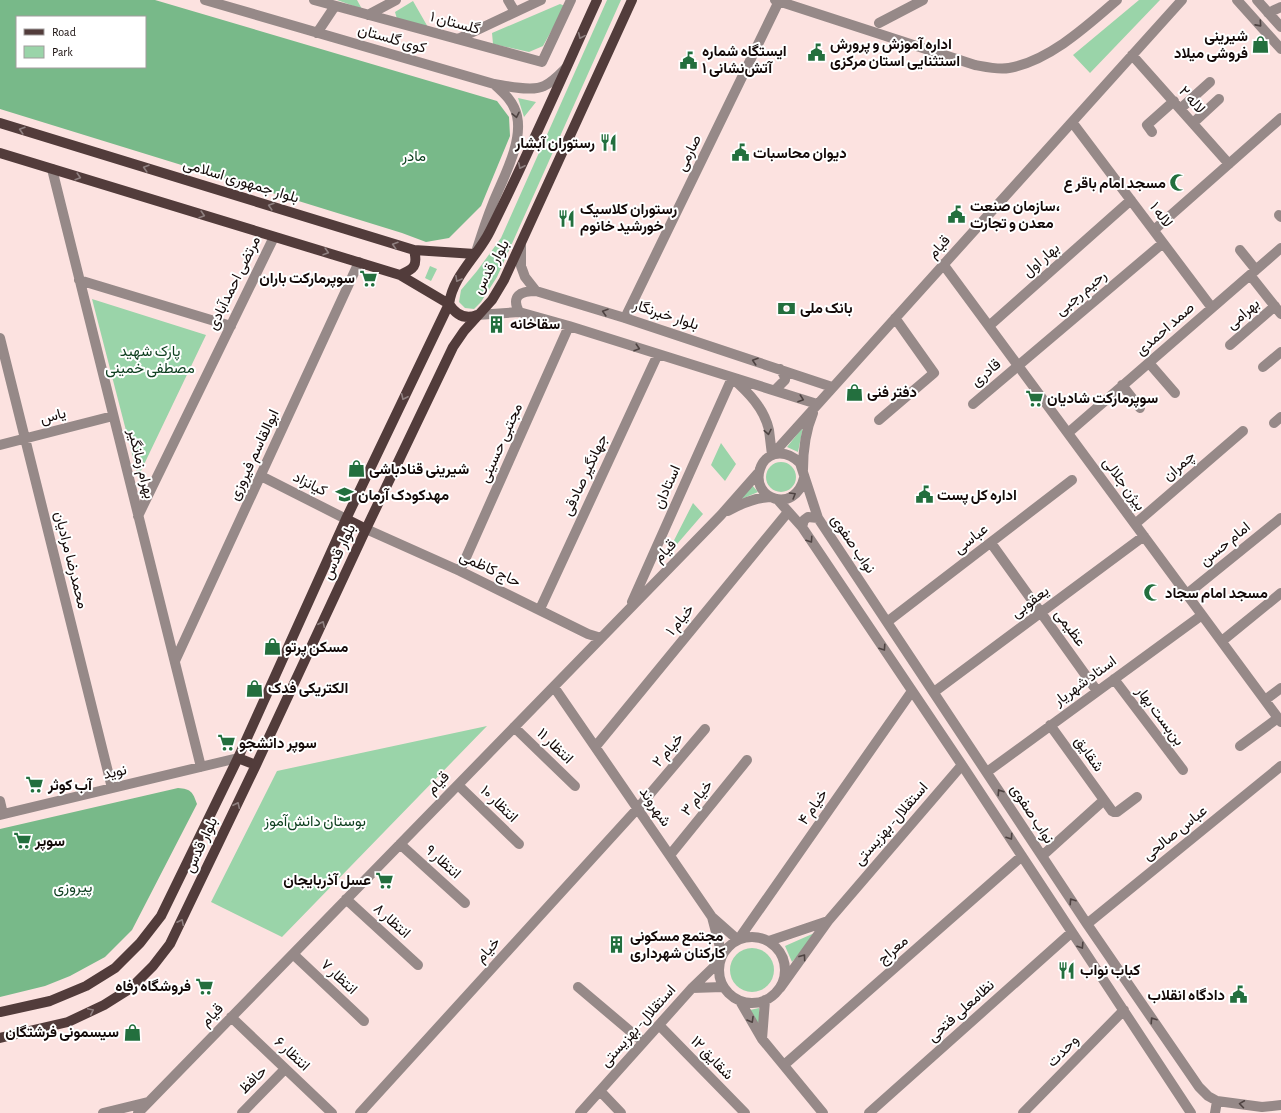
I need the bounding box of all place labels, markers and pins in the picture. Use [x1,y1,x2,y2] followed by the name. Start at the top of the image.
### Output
[1174,29,1248,62] place label: شیرینی فروشی میلاد
[1251,35,1271,55] shop icon: شیرینی فروشی میلاد
[830,36,960,70] place label: اداره آموزش و پرورش استثنایی استان مرکزی
[702,43,787,77] place label: ایستگاه شماره ۱ آتش‌نشانی
[807,43,827,63] public building icon: اداره آموزش و پرورش استثنایی استان مرکزی
[679,50,699,70] public building icon: ایستگاه شماره ۱ آتش‌نشانی
[598,133,618,153] restaurant icon: رستوران آبشار
[514,135,595,152] place label: رستوران آبشار
[730,143,750,163] public building icon: دیوان محاسبات
[753,146,847,162] place label: دیوان محاسبات
[1169,173,1189,193] mosque icon: مسجد امام باقر ع
[1063,176,1166,193] place label: مسجد امام باقر ع
[970,199,1060,232] place label: سازمان صنعت، معدن و تجارت
[580,202,677,236] place label: رستوران کلاسیک خورشید خانوم
[947,205,967,225] public building icon: سازمان صنعت، معدن و تجارت
[557,208,577,228] restaurant icon: رستوران کلاسیک خورشید خانوم
[358,268,378,288] supermarket icon: سوپرمارکت باران
[259,271,355,288] place label: سوپرمارکت باران
[777,298,797,318] bank icon: بانک ملی
[800,301,852,317] place label: بانک ملی
[487,314,507,334] building icon: سقاخانه
[510,317,560,332] place label: سقاخانه
[844,382,864,402] shop icon: دفتر فنی
[867,385,917,401] place label: دفتر فنی
[1024,388,1044,408] supermarket icon: سوپرمارکت شادیان
[1047,391,1158,408] place label: سوپرمارکت شادیان
[346,459,366,479] shop icon: شیرینی قنادباشی
[369,462,469,478] place label: شیرینی قنادباشی
[335,485,355,505] school or university icon: مهدکودک آرمان
[914,485,934,505] public building icon: اداره کل پست
[358,487,449,504] place label: مهدکودک آرمان
[937,488,1017,505] place label: اداره کل پست
[1142,583,1162,603] mosque icon: مسجد امام سجاد
[1165,586,1268,603] place label: مسجد امام سجاد
[262,637,282,657] shop icon: مسکن پرتو
[285,640,348,657] place label: مسکن پرتو
[245,678,265,698] shop icon: الکتریکی فدک
[268,681,348,697] place label: الکتریکی فدک
[216,733,236,753] supermarket icon: سوپر دانشجو
[239,736,317,753] place label: سوپر دانشجو
[25,775,45,795] supermarket icon: آب کوثر
[47,777,93,794] place label: آب کوثر
[12,831,32,851] supermarket icon: سوپر
[34,834,65,851] place label: سوپر
[374,870,394,890] supermarket icon: عسل آذربایجان
[283,872,371,889] place label: عسل آذربایجان
[630,929,726,962] place label: مجتمع مسکونی کارکنان شهرداری
[607,935,627,955] building icon: مجتمع مسکونی کارکنان شهرداری
[1057,960,1077,980] restaurant icon: کباب نواب
[1080,963,1141,979] place label: کباب نواب
[194,976,214,996] supermarket icon: فروشگاه رفاه
[115,978,191,995] place label: فروشگاه رفاه
[1228,985,1248,1005] public building icon: دادگاه انقلاب
[1147,987,1225,1004] place label: دادگاه انقلاب
[122,1022,142,1042] shop icon: سیسمونی فرشتگان
[5,1024,119,1041] place label: سیسمونی فرشتگان

